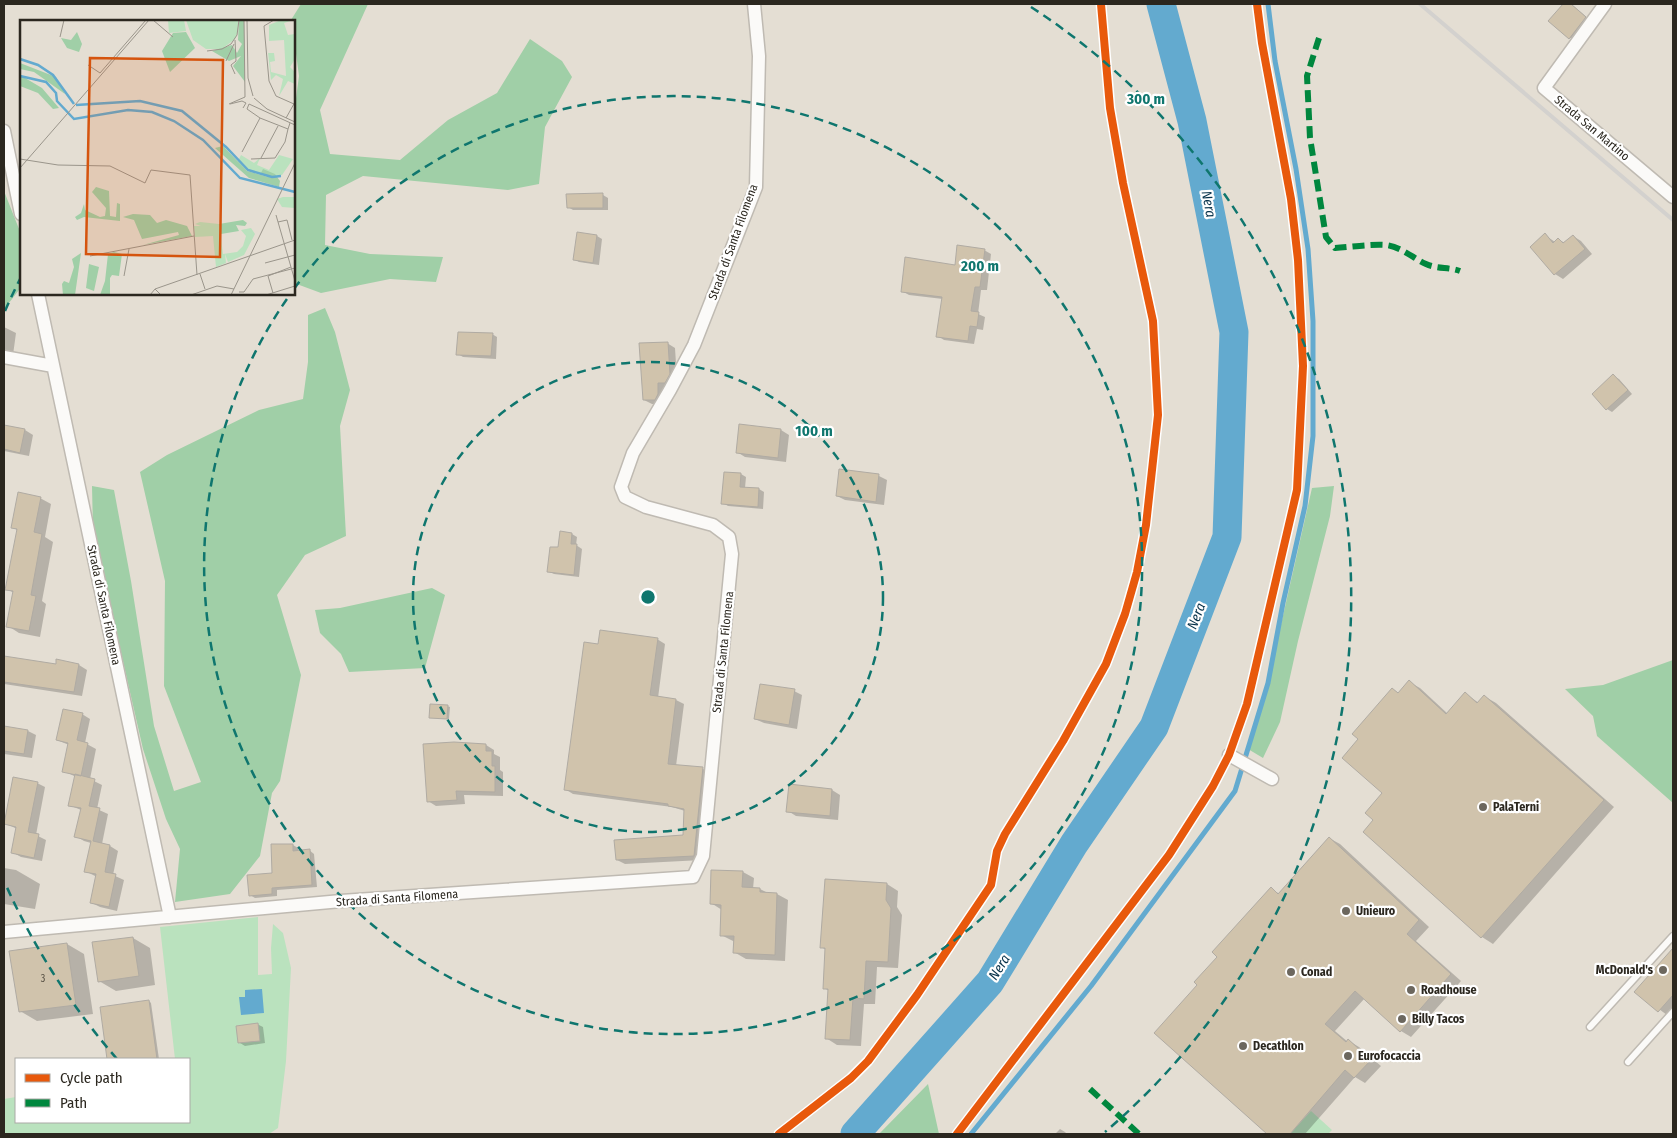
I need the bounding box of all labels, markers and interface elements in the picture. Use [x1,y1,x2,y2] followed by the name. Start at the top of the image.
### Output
[20,20,295,295] inset map
[1126,90,1165,108] text: 300 m
[1552,92,1632,164] street label: Strada San Martino
[705,182,761,302] street label: Strada di Santa Filomena
[1198,189,1219,219] water label: Nera
[960,257,999,275] text: 200 m
[795,422,833,440] text: 100 m
[84,544,124,666] street label: Strada di Santa Filomena
[639,588,657,606] centre of rings
[710,590,736,714] street label: Strada di Santa Filomena
[1184,601,1209,632] water label: Nera
[1493,800,1539,814] place label: PalaTerni
[1477,801,1489,813] marker: PalaTerni
[335,887,459,909] street label: Strada di Santa Filomena
[1356,904,1396,918] place label: Unieuro
[1340,905,1352,917] marker: Unieuro
[985,951,1014,983] water label: Nera
[1596,963,1654,977] place label: McDonald's
[1657,964,1669,976] marker: McDonald's
[1301,965,1332,979] place label: Conad
[1285,966,1297,978] marker: Conad
[41,973,46,985] house number: 3
[1421,983,1477,997] place label: Roadhouse
[1405,984,1417,996] marker: Roadhouse
[1412,1012,1465,1026] place label: Billy Tacos
[1396,1013,1408,1025] marker: Billy Tacos
[1253,1039,1304,1053] place label: Decathlon
[1237,1040,1249,1052] marker: Decathlon
[1358,1049,1421,1063] place label: Eurofocaccia
[1342,1050,1354,1062] marker: Eurofocaccia
[15,1058,190,1123] legend
[60,1069,123,1087] text: Cycle path
[60,1094,87,1112] text: Path

